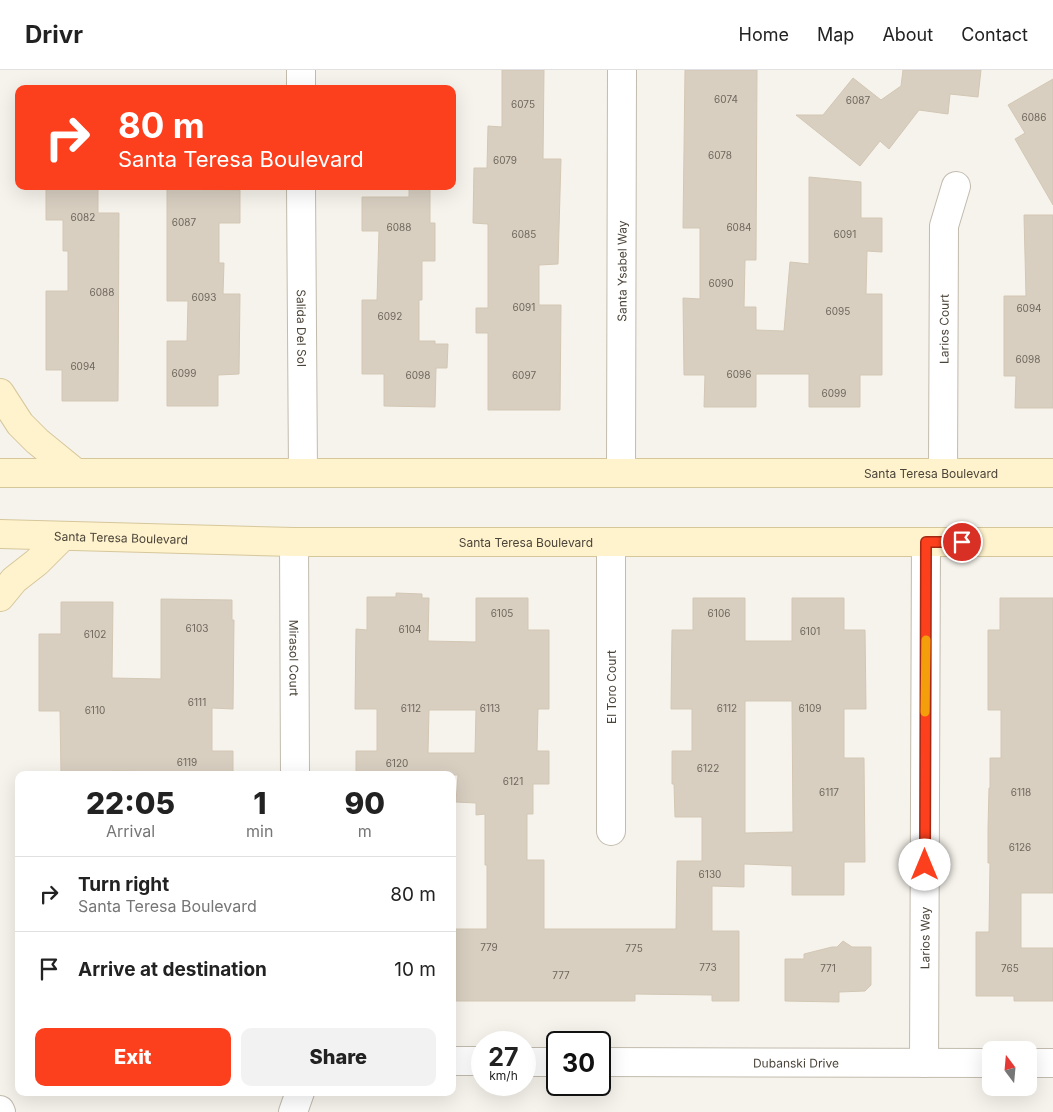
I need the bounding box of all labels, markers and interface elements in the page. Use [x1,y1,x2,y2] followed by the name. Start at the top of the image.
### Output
[25,20,83,49] text: Drivr
[739,24,789,45] text: Home
[817,24,854,45] text: Map
[882,24,933,45] text: About
[961,24,1028,45] text: Contact
[714,93,738,105] house number: 6074
[846,94,871,106] house number: 6087
[511,98,535,110] house number: 6075
[118,104,205,146] text: 80 m
[35,105,100,170] icon: right
[1022,111,1046,123] house number: 6086
[118,146,364,172] text: Santa Teresa Boulevard
[708,149,732,161] house number: 6078
[493,154,517,166] house number: 6079
[71,211,95,223] house number: 6082
[172,216,197,228] house number: 6087
[614,220,629,322] street label: Santa Ysabel Way
[387,221,411,233] house number: 6088
[726,221,752,233] house number: 6084
[512,228,536,240] house number: 6085
[834,228,856,240] house number: 6091
[708,277,734,289] house number: 6090
[90,286,114,298] house number: 6088
[294,289,310,367] street label: Salida Del Sol
[192,291,216,303] house number: 6093
[936,294,951,364] street label: Larios Court
[513,301,535,313] house number: 6091
[1016,302,1042,314] house number: 6094
[826,305,850,317] house number: 6095
[378,310,402,322] house number: 6092
[1016,353,1040,365] house number: 6098
[70,360,96,372] house number: 6094
[172,367,196,379] house number: 6099
[727,368,751,380] house number: 6096
[406,369,430,381] house number: 6098
[512,369,536,381] house number: 6097
[822,387,846,399] house number: 6099
[864,466,998,481] street label: Santa Teresa Boulevard
[941,521,983,563] pin
[54,528,188,547] street label: Santa Teresa Boulevard
[948,528,976,556] icon: arrive
[459,535,593,550] street label: Santa Teresa Boulevard
[491,607,513,619] house number: 6105
[708,607,730,619] house number: 6106
[287,620,302,696] street label: Mirasol Court
[186,622,208,634] house number: 6103
[398,623,422,635] house number: 6104
[800,625,820,637] house number: 6101
[84,628,106,640] house number: 6102
[604,650,619,724] street label: El Toro Court
[188,696,206,708] house number: 6111
[401,702,421,714] house number: 6112
[480,702,500,714] house number: 6113
[717,702,737,714] house number: 6112
[799,702,821,714] house number: 6109
[85,704,105,716] house number: 6110
[177,756,197,768] house number: 6119
[386,757,408,769] house number: 6120
[697,762,719,774] house number: 6122
[503,775,523,787] house number: 6121
[86,785,175,821] text: 22:05
[253,785,266,821] text: 1
[344,785,385,821] text: 90
[819,786,839,798] house number: 6117
[1011,786,1031,798] house number: 6118
[106,821,155,841] text: Arrival
[246,821,273,841] text: min
[358,821,372,841] text: m
[898,838,950,890] position arrow
[1009,841,1031,853] house number: 6126
[699,868,721,880] house number: 6130
[78,873,169,896] text: Turn right
[35,880,63,908] icon: right
[390,883,436,906] text: 80 m
[78,896,257,916] text: Santa Teresa Boulevard
[917,906,932,969] street label: Larios Way
[480,941,498,953] house number: 779
[625,942,643,954] house number: 775
[35,955,63,983] icon: arrive
[78,958,267,981] text: Arrive at destination
[394,958,436,981] text: 10 m
[699,961,717,973] house number: 773
[820,962,836,974] house number: 771
[1001,962,1019,974] house number: 765
[552,969,570,981] house number: 777
[35,1028,231,1086] button: Exit
[241,1028,436,1086] button: Share
[546,1031,611,1096] speed limit sign: 30
[982,1041,1038,1096] north arrow
[982,1041,1037,1096] map controls
[488,1042,519,1072] text: 27
[753,1055,839,1070] street label: Dubanski Drive
[489,1068,518,1083] text: km/h

